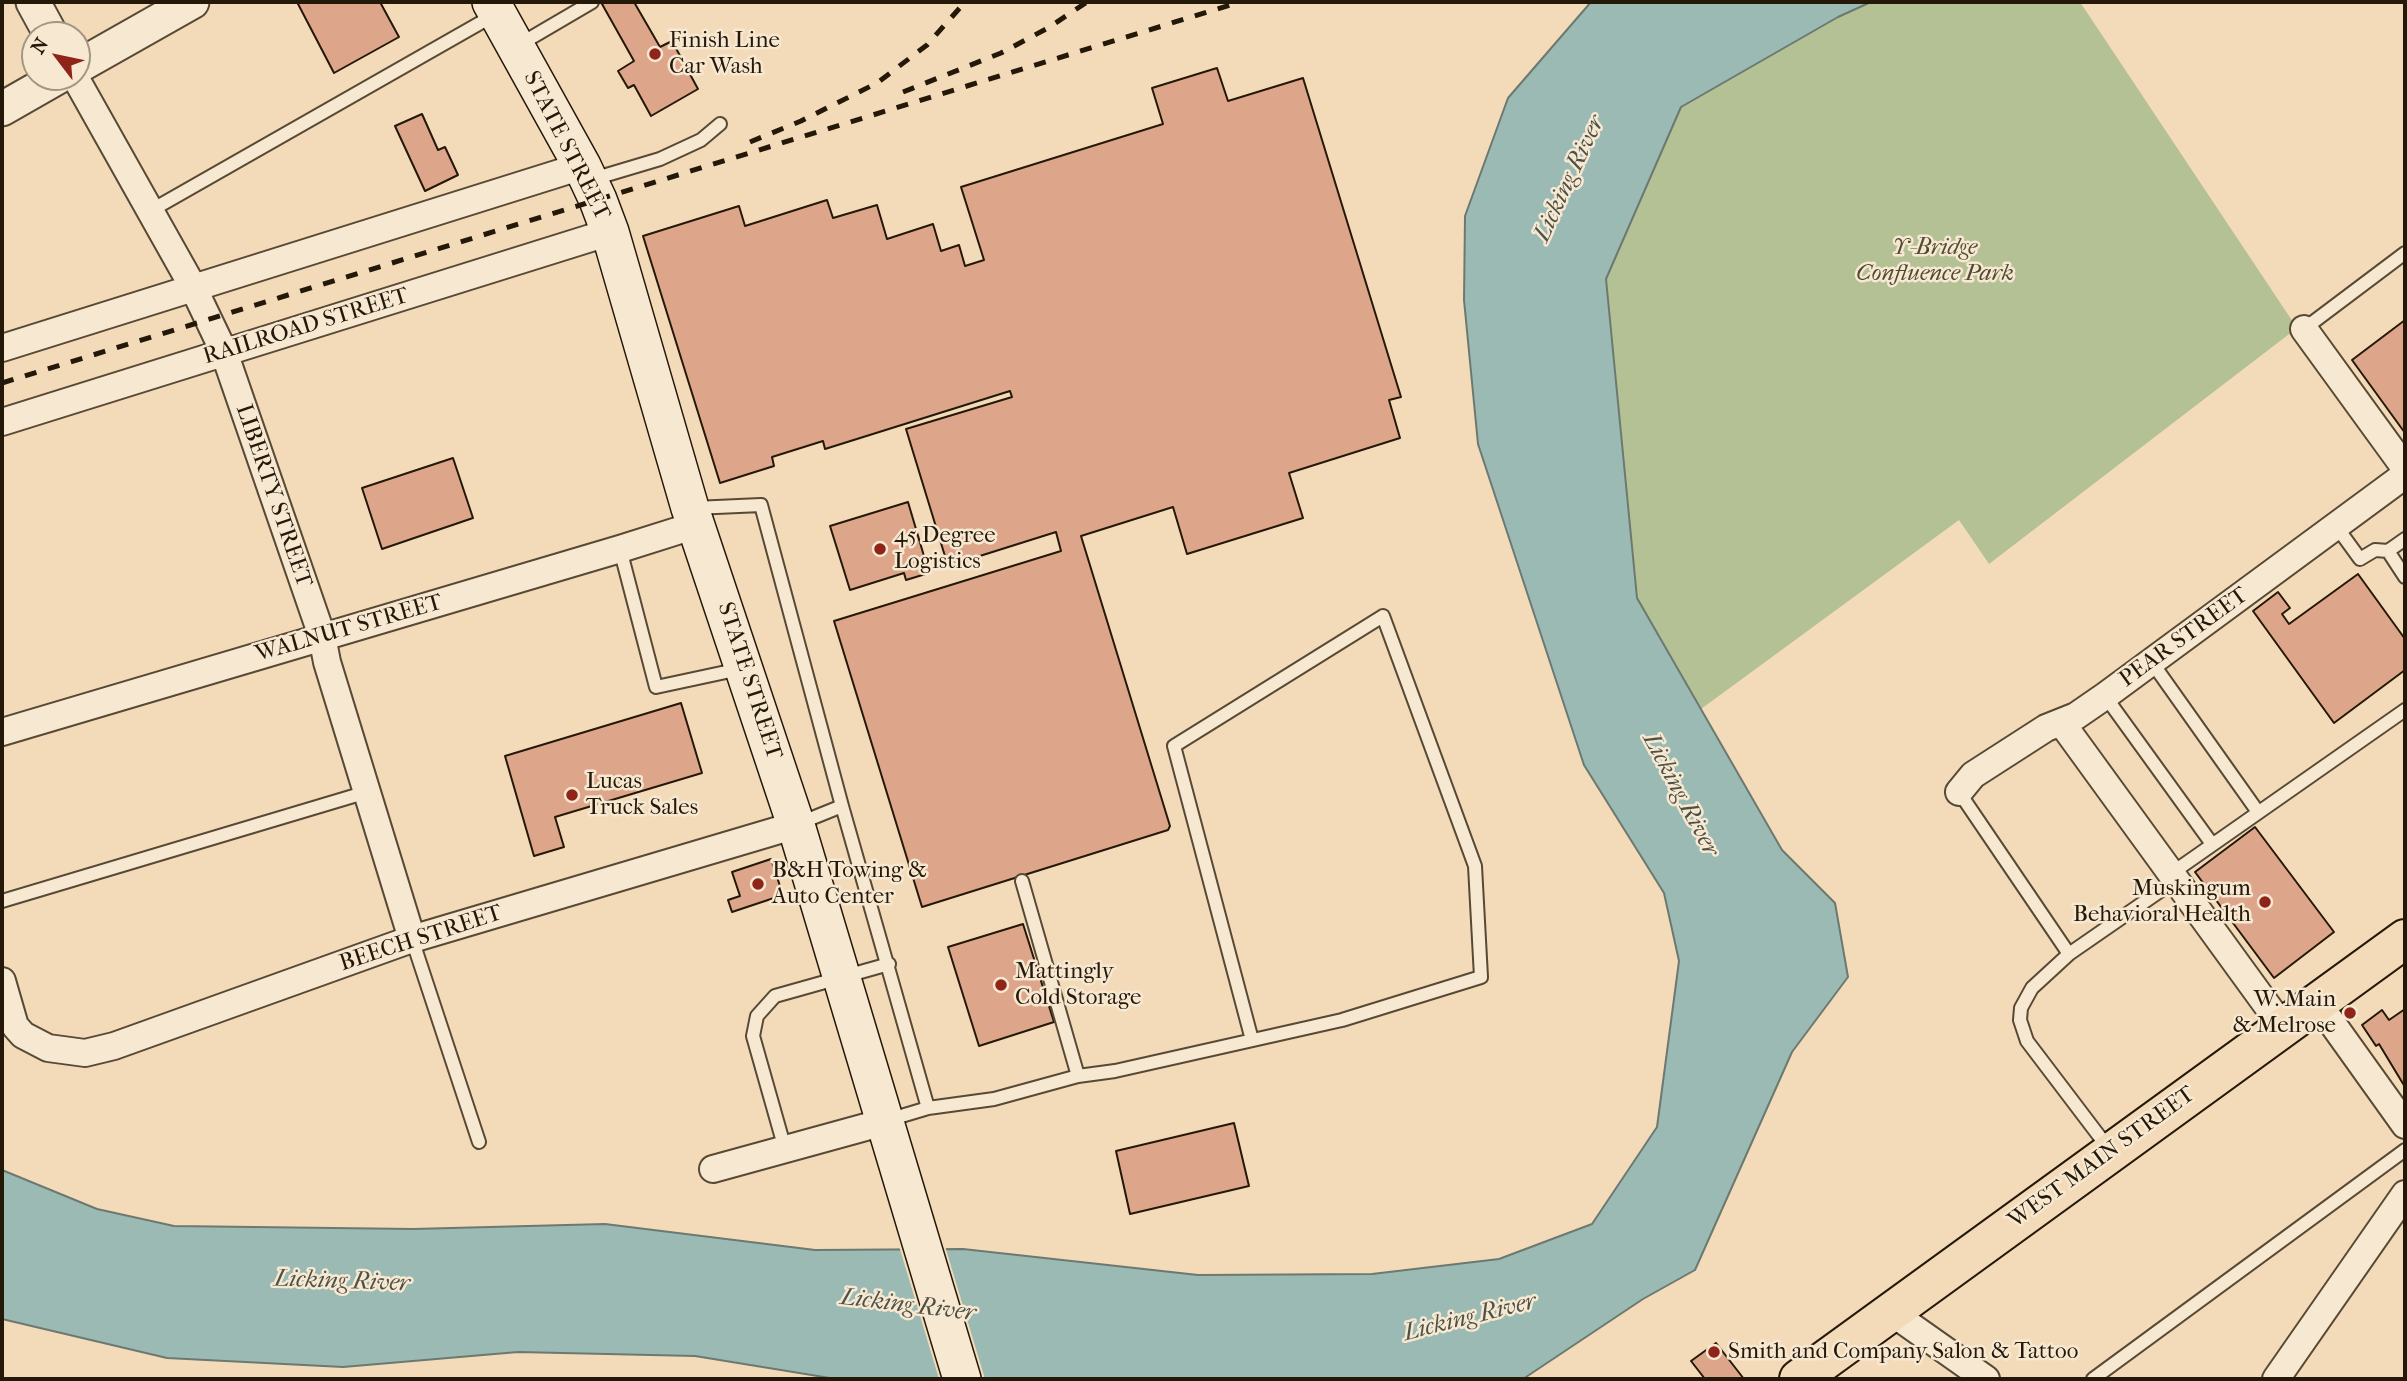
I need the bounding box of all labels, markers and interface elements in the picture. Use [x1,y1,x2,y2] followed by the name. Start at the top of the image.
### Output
[21,21,91,91] north arrow
[669,27,780,81] place label: Finish Line Car Wash
[27,34,53,58] text: N
[647,46,663,62] marker: Finish Line Car Wash
[517,67,615,225] street label: STATE STREET
[1528,111,1612,247] water label: Licking River
[1856,234,2014,288] park label: Y-Bridge Confluence Park
[200,283,412,371] street label: RAILROAD STREET
[229,401,317,591] street label: LIBERTY STREET
[894,522,996,576] place label: 45 Degree Logistics
[872,541,888,557] marker: 45 Degree Logistics
[2114,582,2254,694] street label: PEAR STREET
[252,589,446,669] street label: WALNUT STREET
[711,599,787,763] street label: STATE STREET
[1635,728,1725,862] water label: Licking River
[586,768,698,822] place label: Lucas Truck Sales
[564,787,580,803] marker: Lucas Truck Sales
[772,857,927,911] place label: B&H Towing & Auto Center
[2073,875,2251,929] place label: Muskingum Behavioral Health
[750,876,766,892] marker: B&H Towing & Auto Center
[2257,894,2273,910] marker: Muskingum Behavioral Health
[336,900,506,978] street label: BEECH STREET
[1015,958,1141,1012] place label: Mattingly Cold Storage
[993,977,1009,993] marker: Mattingly Cold Storage
[2233,986,2336,1040] place label: W. Main & Melrose
[2342,1005,2358,1021] marker: W. Main & Melrose
[2003,1081,2201,1235] street label: WEST MAIN STREET
[274,1265,410,1299] water label: Licking River
[839,1283,977,1329] water label: Licking River
[1401,1288,1539,1348] water label: Licking River
[1728,1338,2078,1366] place label: Smith and Company Salon & Tattoo
[1706,1344,1722,1360] marker: Smith and Company Salon & Tattoo

